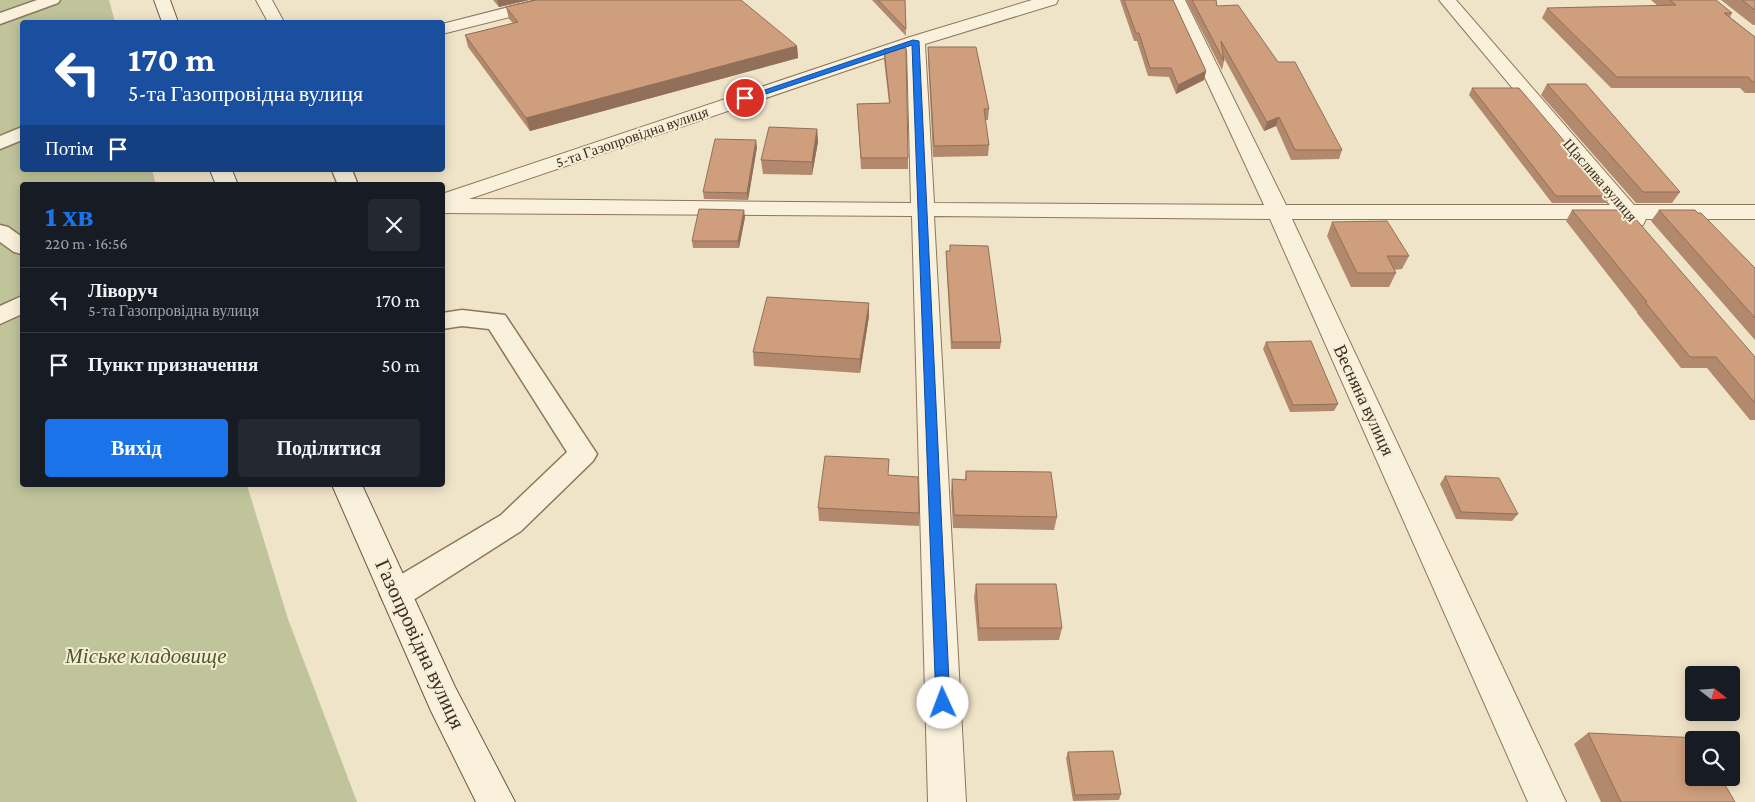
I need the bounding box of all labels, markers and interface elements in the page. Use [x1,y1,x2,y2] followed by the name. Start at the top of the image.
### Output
[45,40,110,105] icon: left
[128,40,215,79] text: 170 m
[724,77,766,119] pin
[128,81,363,106] text: 5-та Газопровідна вулиця
[731,84,759,112] icon: arrive
[554,103,710,171] street label: 5-та Газопровідна вулиця
[104,135,132,163] icon: arrive
[1560,135,1640,225] street label: Щаслива вулиця
[45,138,94,159] text: Потім
[45,199,94,232] text: 1 хв
[368,199,420,251] button: close
[45,235,128,252] text: 220 m · 16:56
[88,280,158,301] text: Ліворуч
[45,286,73,314] icon: left
[376,290,420,311] text: 170 m
[88,302,259,319] text: 5-та Газопровідна вулиця
[1330,341,1398,459] street label: Весняна вулиця
[45,351,73,379] icon: arrive
[88,354,258,375] text: Пункт призначення
[381,355,420,376] text: 50 m
[45,419,228,477] button: Вихід
[238,419,420,477] button: Поділитися
[370,555,470,733] street label: Газопровідна вулиця
[64,644,227,668] park label: Міське кладовище
[1685,666,1740,721] north arrow
[1685,666,1740,786] map controls
[916,676,968,728] position arrow
[1685,731,1740,786] button: search

